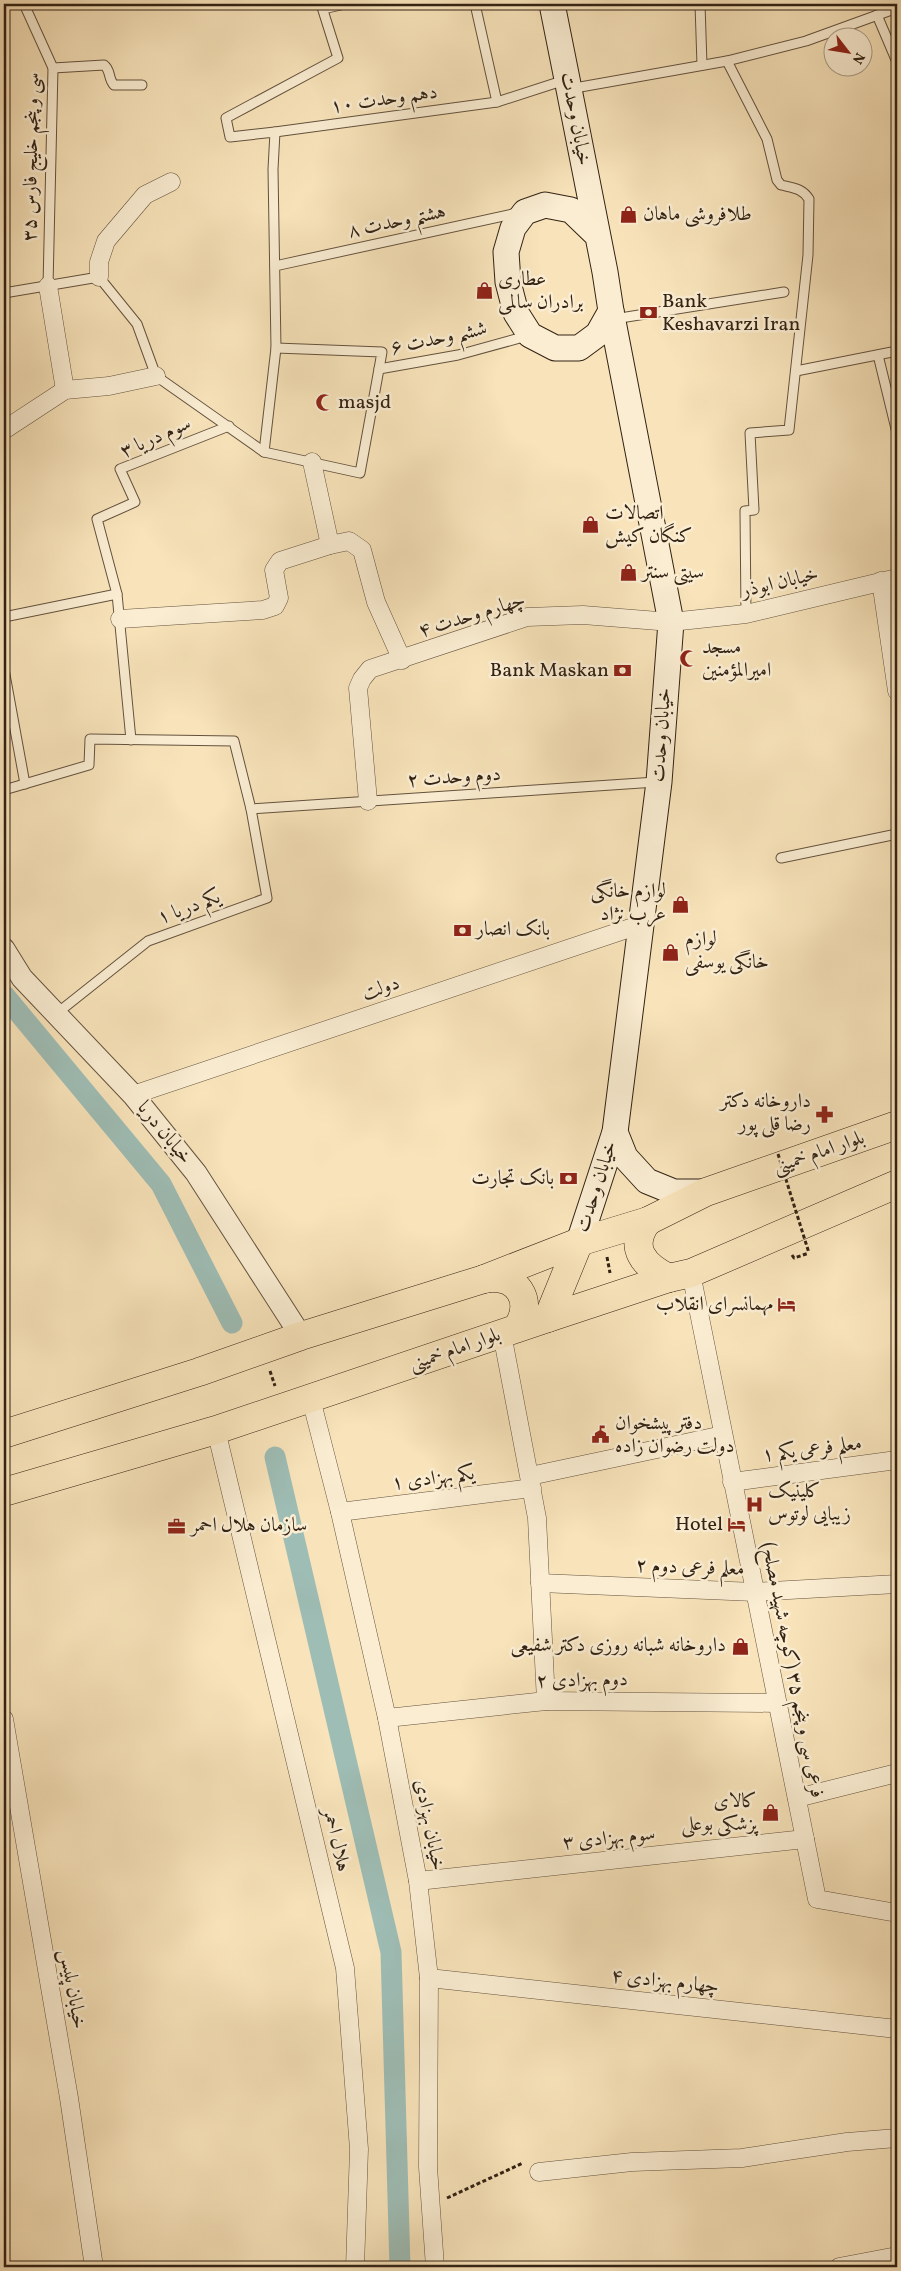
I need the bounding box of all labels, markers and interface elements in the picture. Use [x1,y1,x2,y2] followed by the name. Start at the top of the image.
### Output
[824,28,874,78] north arrow
[847,49,869,67] text: N
[552,70,598,168] street label: خیابان وحدت
[17,72,50,242] street label: سی و پنجم خلیج فارس ۳۵
[329,79,440,124] street label: دهم وحدت ۱۰
[345,198,449,250] street label: هشتم وحدت ۸
[643,201,752,229] place label: طلافروشی ماهان
[619,205,639,225] shop icon: طلافروشی ماهان
[498,266,584,317] place label: عطاری برادران سالمی
[474,281,494,301] shop icon: عطاری برادران سالمی
[662,288,800,339] place label: Bank Keshavarzi Iran
[638,303,658,323] bank icon: Bank Keshavarzi Iran
[388,315,491,367] street label: ششم وحدت ۶
[338,389,391,417] place label: masjd
[314,393,334,413] mosque icon: masjd
[116,410,197,468] street label: سوم دریا ۳
[605,500,692,551] place label: اتصالات کنگان کیش
[581,515,601,535] shop icon: اتصالات کنگان کیش
[640,559,704,587] place label: سیتی سنتر
[737,561,821,606] street label: خیابان ابوذر
[618,563,638,583] shop icon: سیتی سنتر
[415,586,529,647] street label: چهارم وحدت ۴
[702,634,771,685] place label: مسجد امیرالمؤمنین
[678,649,698,669] mosque icon: مسجد امیرالمؤمنین
[490,657,609,685] place label: Bank Maskan
[613,661,633,681] bank icon: Bank Maskan
[645,687,679,783] street label: خیابان وحدت
[406,761,502,797] street label: دوم وحدت ۲
[591,878,666,929] place label: لوازم خانگی عرب نژاد
[154,883,227,935] street label: یکم دریا ۱
[670,894,690,914] shop icon: لوازم خانگی عرب نژاد
[474,916,550,944] place label: بانک انصار
[452,920,472,940] bank icon: بانک انصار
[685,926,769,977] place label: لوازم خانگی یوسفی
[661,942,681,962] shop icon: لوازم خانگی یوسفی
[358,970,404,1008] street label: دولت
[718,1088,811,1139] place label: داروخانه دکتر رضا قلی پور
[130,1095,198,1171] street label: خیابان دریا
[815,1104,835,1124] pharmacy icon: داروخانه دکتر رضا قلی پور
[769,1124,869,1184] street label: بلوار امام خمینی
[569,1138,625,1236] street label: خیابان وحدت
[471,1165,554,1193] place label: بانک تجارت
[558,1169,578,1189] bank icon: بانک تجارت
[656,1291,773,1319] place label: مهمانسرای انقلاب
[777,1295,797,1315] hotel icon: مهمانسرای انقلاب
[405,1321,505,1381] street label: بلوار امام خمینی
[615,1410,734,1461] place label: دفتر پیشخوان دولت رضوان زاده
[591,1425,611,1445] public building icon: دفتر پیشخوان دولت رضوان زاده
[761,1430,864,1475] street label: معلم فرعی یکم ۱
[390,1460,478,1501] street label: یکم بهزادی ۱
[768,1478,851,1529] place label: کلینیک زیبایی لوتوس
[744,1494,764,1514] hospital icon: کلینیک زیبایی لوتوس
[675,1511,723,1539] place label: Hotel
[189,1512,307,1540] place label: سازمان هلال احمر
[727,1515,747,1535] hotel icon: Hotel
[167,1516,187,1536] office icon: سازمان هلال احمر
[751,1540,831,1801] street label: فرعی سی و پنجم ۳۵ (کوچه شهید مصلح)
[635,1552,745,1589] street label: معلم فرعی دوم ۲
[510,1632,726,1660] place label: داروخانه شبانه روزی دکتر شفیعی
[730,1636,750,1656] shop icon: داروخانه شبانه روزی دکتر شفیعی
[536,1666,628,1698] street label: دوم بهزادی ۲
[406,1777,452,1873] street label: خیابان بهزادی
[681,1788,759,1839] place label: کالای پزشکی بوعلی
[315,1803,357,1875] street label: هلال احمر
[761,1803,781,1823] shop icon: کالای پزشکی بوعلی
[561,1820,657,1860] street label: سوم بهزادی ۳
[51,1947,93,2031] street label: خیابان پلیس
[609,1962,720,2004] street label: چهارم بهزادی ۴

